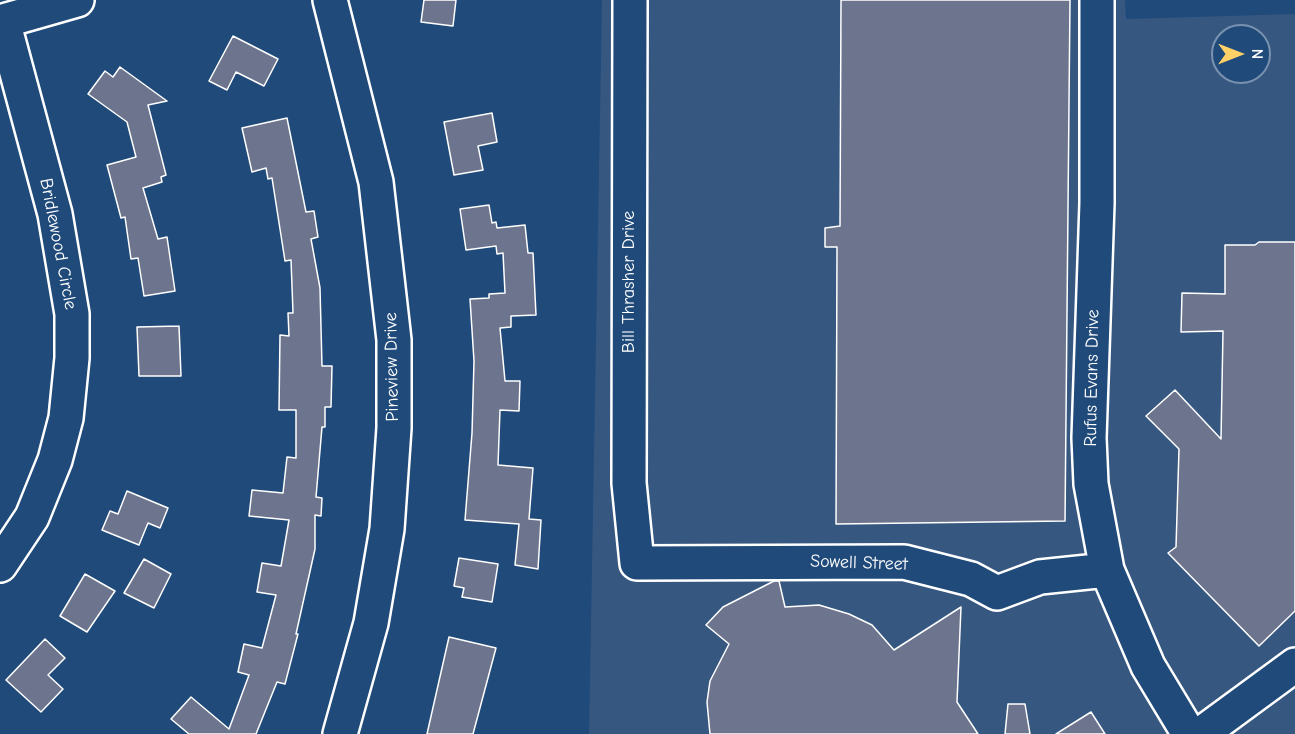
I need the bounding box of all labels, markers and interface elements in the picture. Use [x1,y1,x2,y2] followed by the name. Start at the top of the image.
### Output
[1211,24,1271,84] north arrow
[1248,49,1266,59] text: N
[35,177,81,311] street label: Bridlewood Circle
[618,211,640,353] street label: Bill Thrasher Drive
[1080,309,1104,447] street label: Rufus Evans Drive
[380,312,404,422] street label: Pineview Drive
[810,551,908,575] street label: Sowell Street

